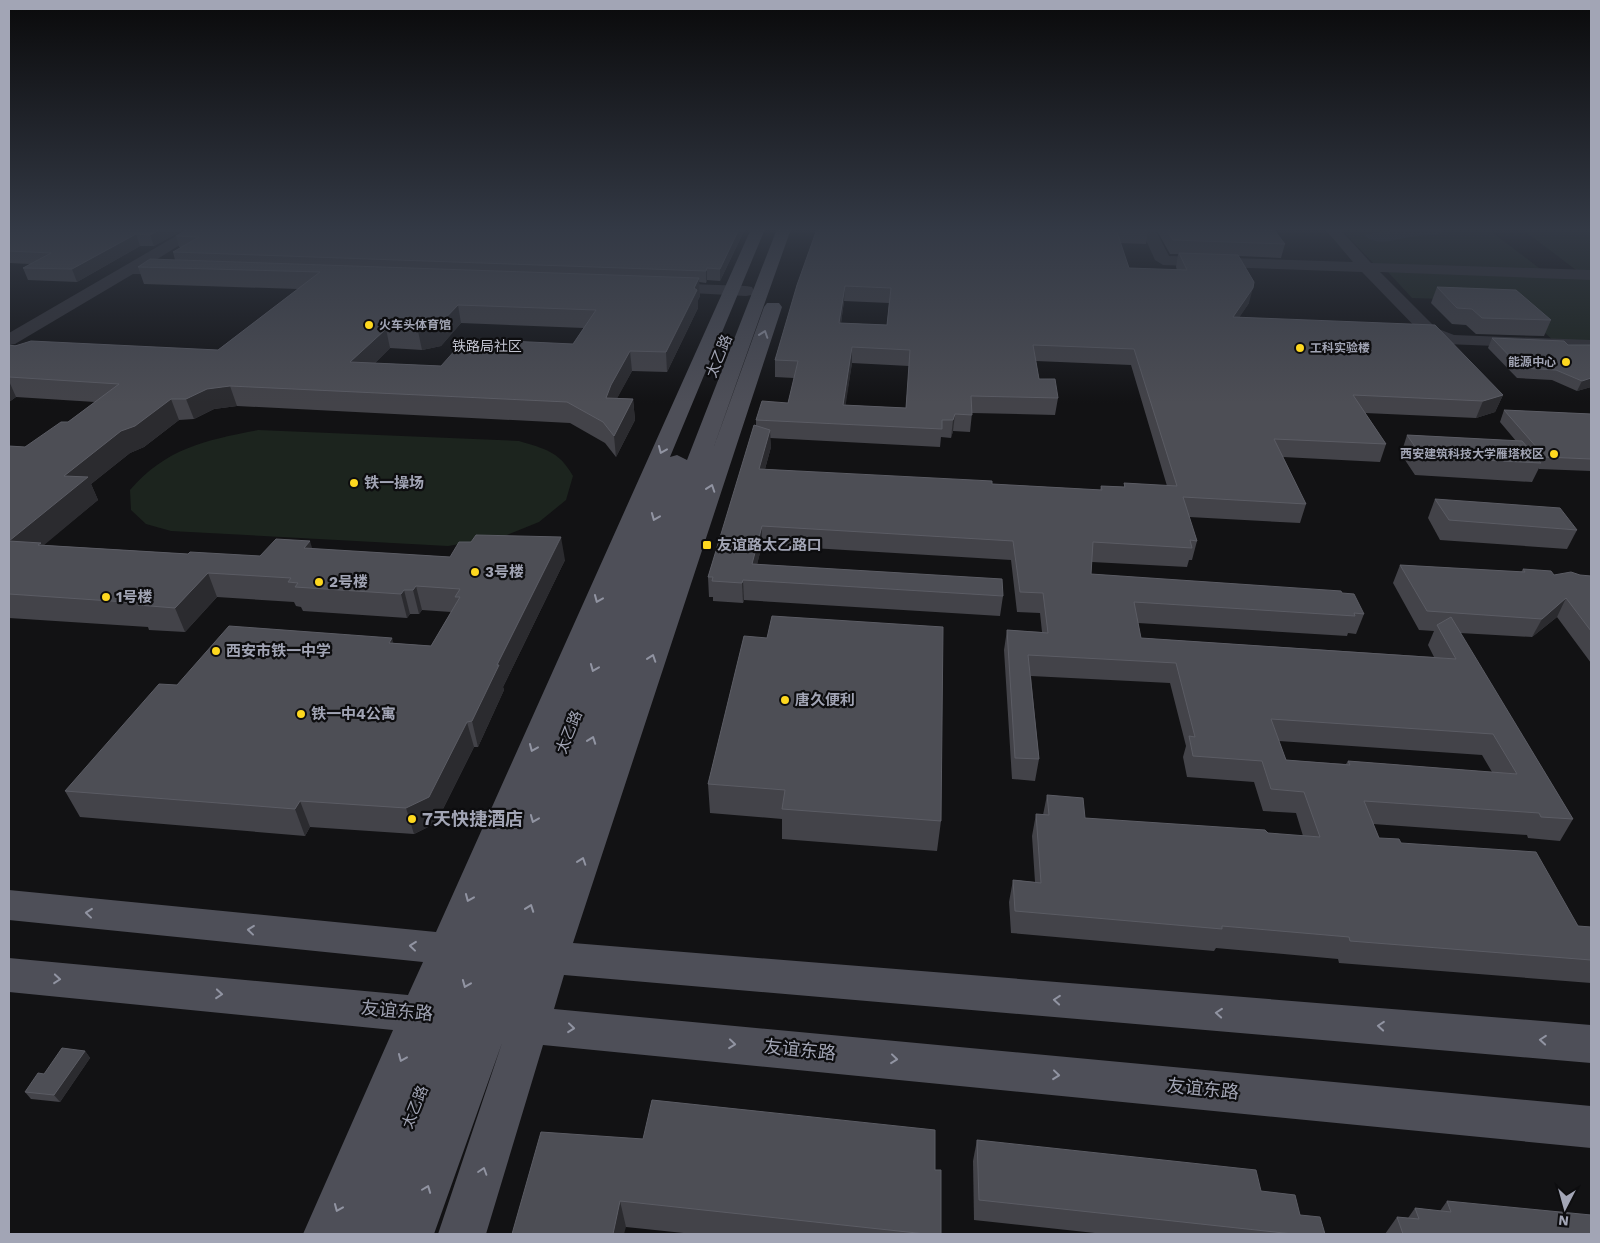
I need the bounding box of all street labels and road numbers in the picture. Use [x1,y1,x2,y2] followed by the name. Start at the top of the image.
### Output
[702,332,736,380] street label: 太乙路
[552,708,586,756] street label: 太乙路
[360,997,434,1024] street label: 友谊东路
[763,1035,837,1064] street label: 友谊东路
[1166,1074,1240,1103] street label: 友谊东路
[398,1083,432,1131] street label: 太乙路

